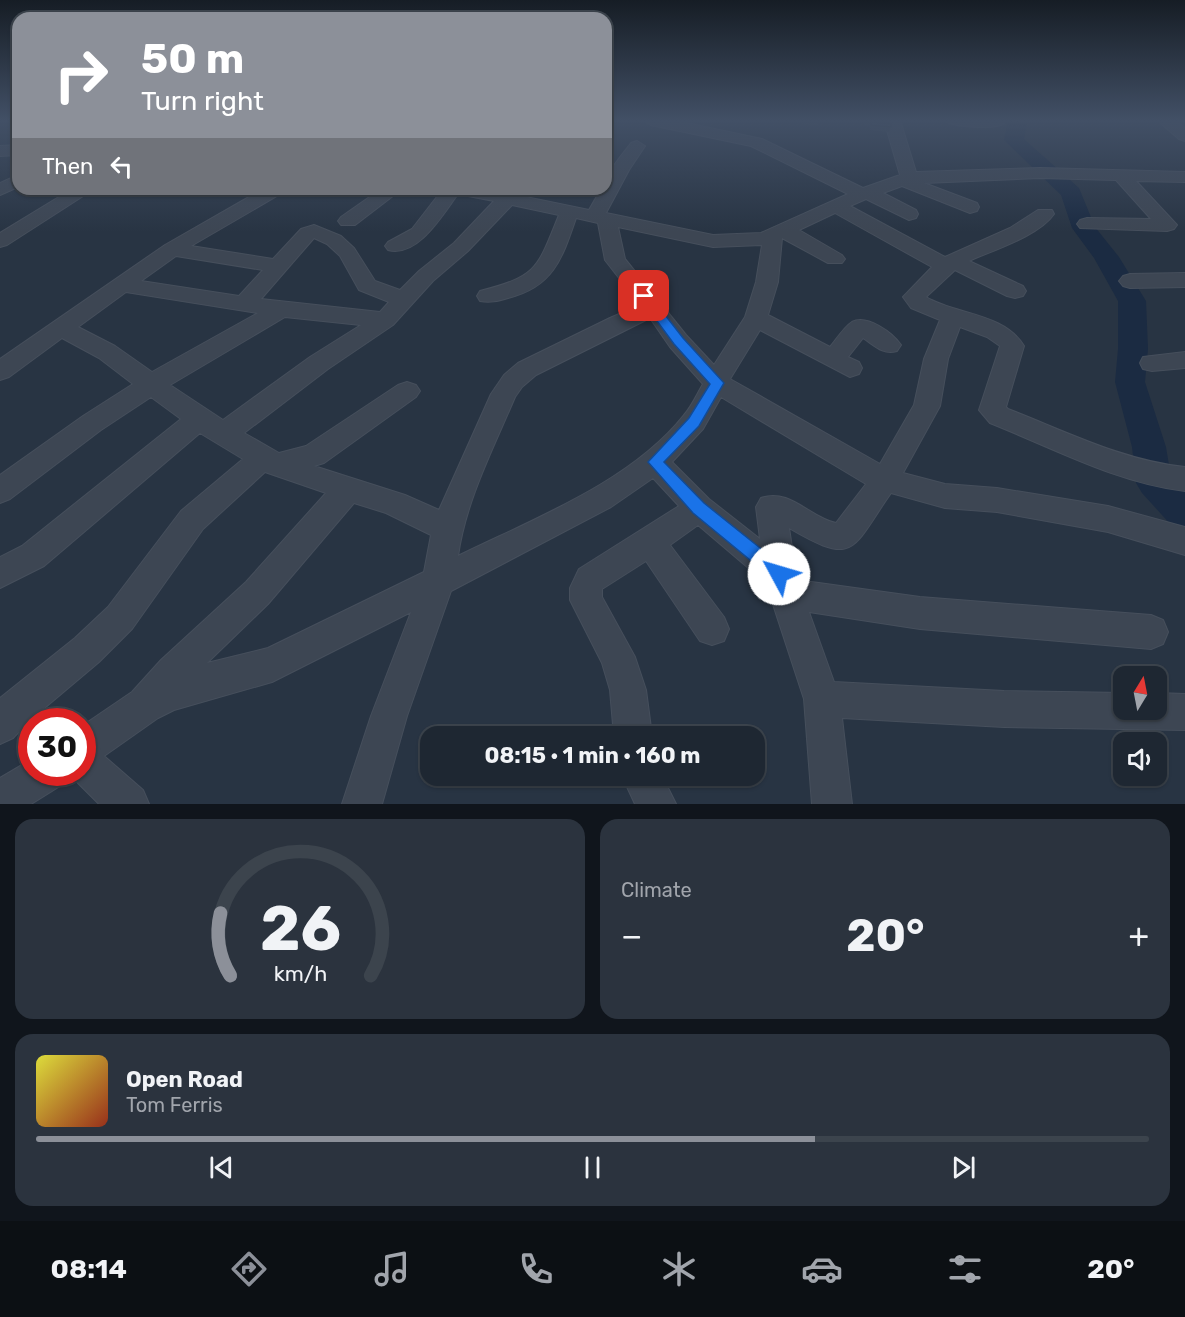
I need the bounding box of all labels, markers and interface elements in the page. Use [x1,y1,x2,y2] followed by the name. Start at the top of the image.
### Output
[141,34,244,84] text: 50 m
[42,36,120,114] icon: right
[141,85,264,117] text: Turn right
[105,150,138,183] icon: left
[42,153,93,180] text: Then
[618,270,669,321] pin
[627,279,660,312] icon: arrive
[747,542,811,606] position arrow
[1113,666,1167,720] north arrow
[1113,666,1167,786] map controls
[18,708,96,786] speed limit sign: 30
[1113,732,1167,786] button: sound
[485,742,700,769] text: 08:15 · 1 min · 160 m
[621,878,692,902] text: Climate
[259,892,341,966] text: 26
[846,909,925,962] text: 20°
[621,916,642,955] text: −
[1128,916,1149,955] text: +
[273,961,327,986] text: km/h
[126,1066,243,1093] text: Open Road
[126,1093,223,1117] text: Tom Ferris
[205,1151,238,1184] icon: previous
[576,1151,609,1184] icon: pause
[947,1151,980,1184] icon: next
[228,1248,270,1290] icon: directions
[371,1248,413,1290] icon: music
[515,1248,557,1290] icon: phone
[658,1248,700,1290] icon: climate
[801,1248,843,1290] icon: car
[944,1248,986,1290] icon: filters
[51,1253,127,1285] text: 08:14
[1087,1253,1134,1285] text: 20°

